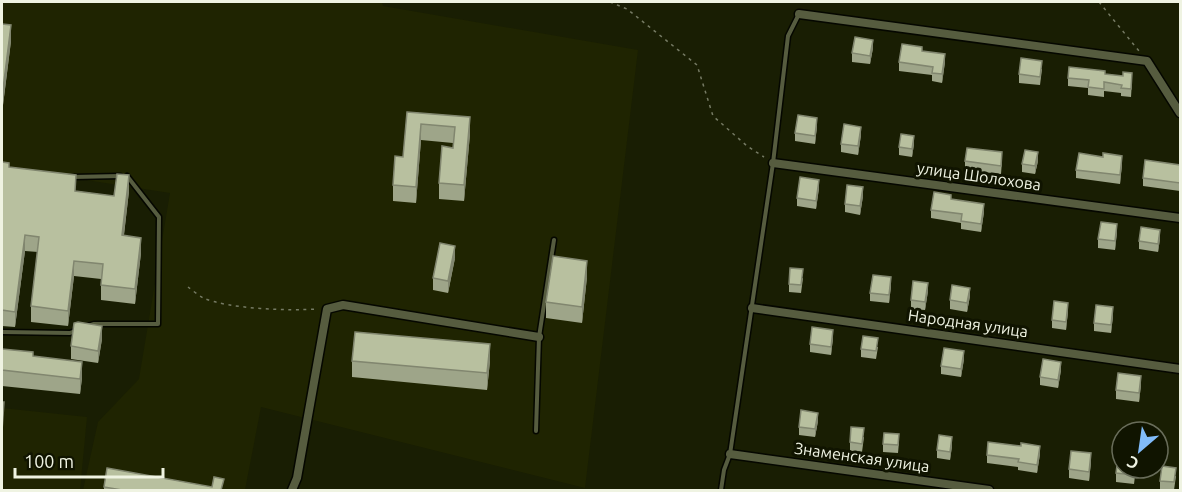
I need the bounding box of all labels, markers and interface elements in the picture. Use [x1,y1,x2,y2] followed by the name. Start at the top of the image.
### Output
[916,158,1042,194] street label: улица Шолохова
[907,306,1029,340] street label: Народная улица
[1110,420,1170,480] north arrow
[793,439,931,475] street label: Знаменская улица
[15,441,164,479] scale bar
[24,451,74,471] text: 100 m
[1124,453,1142,473] text: С

